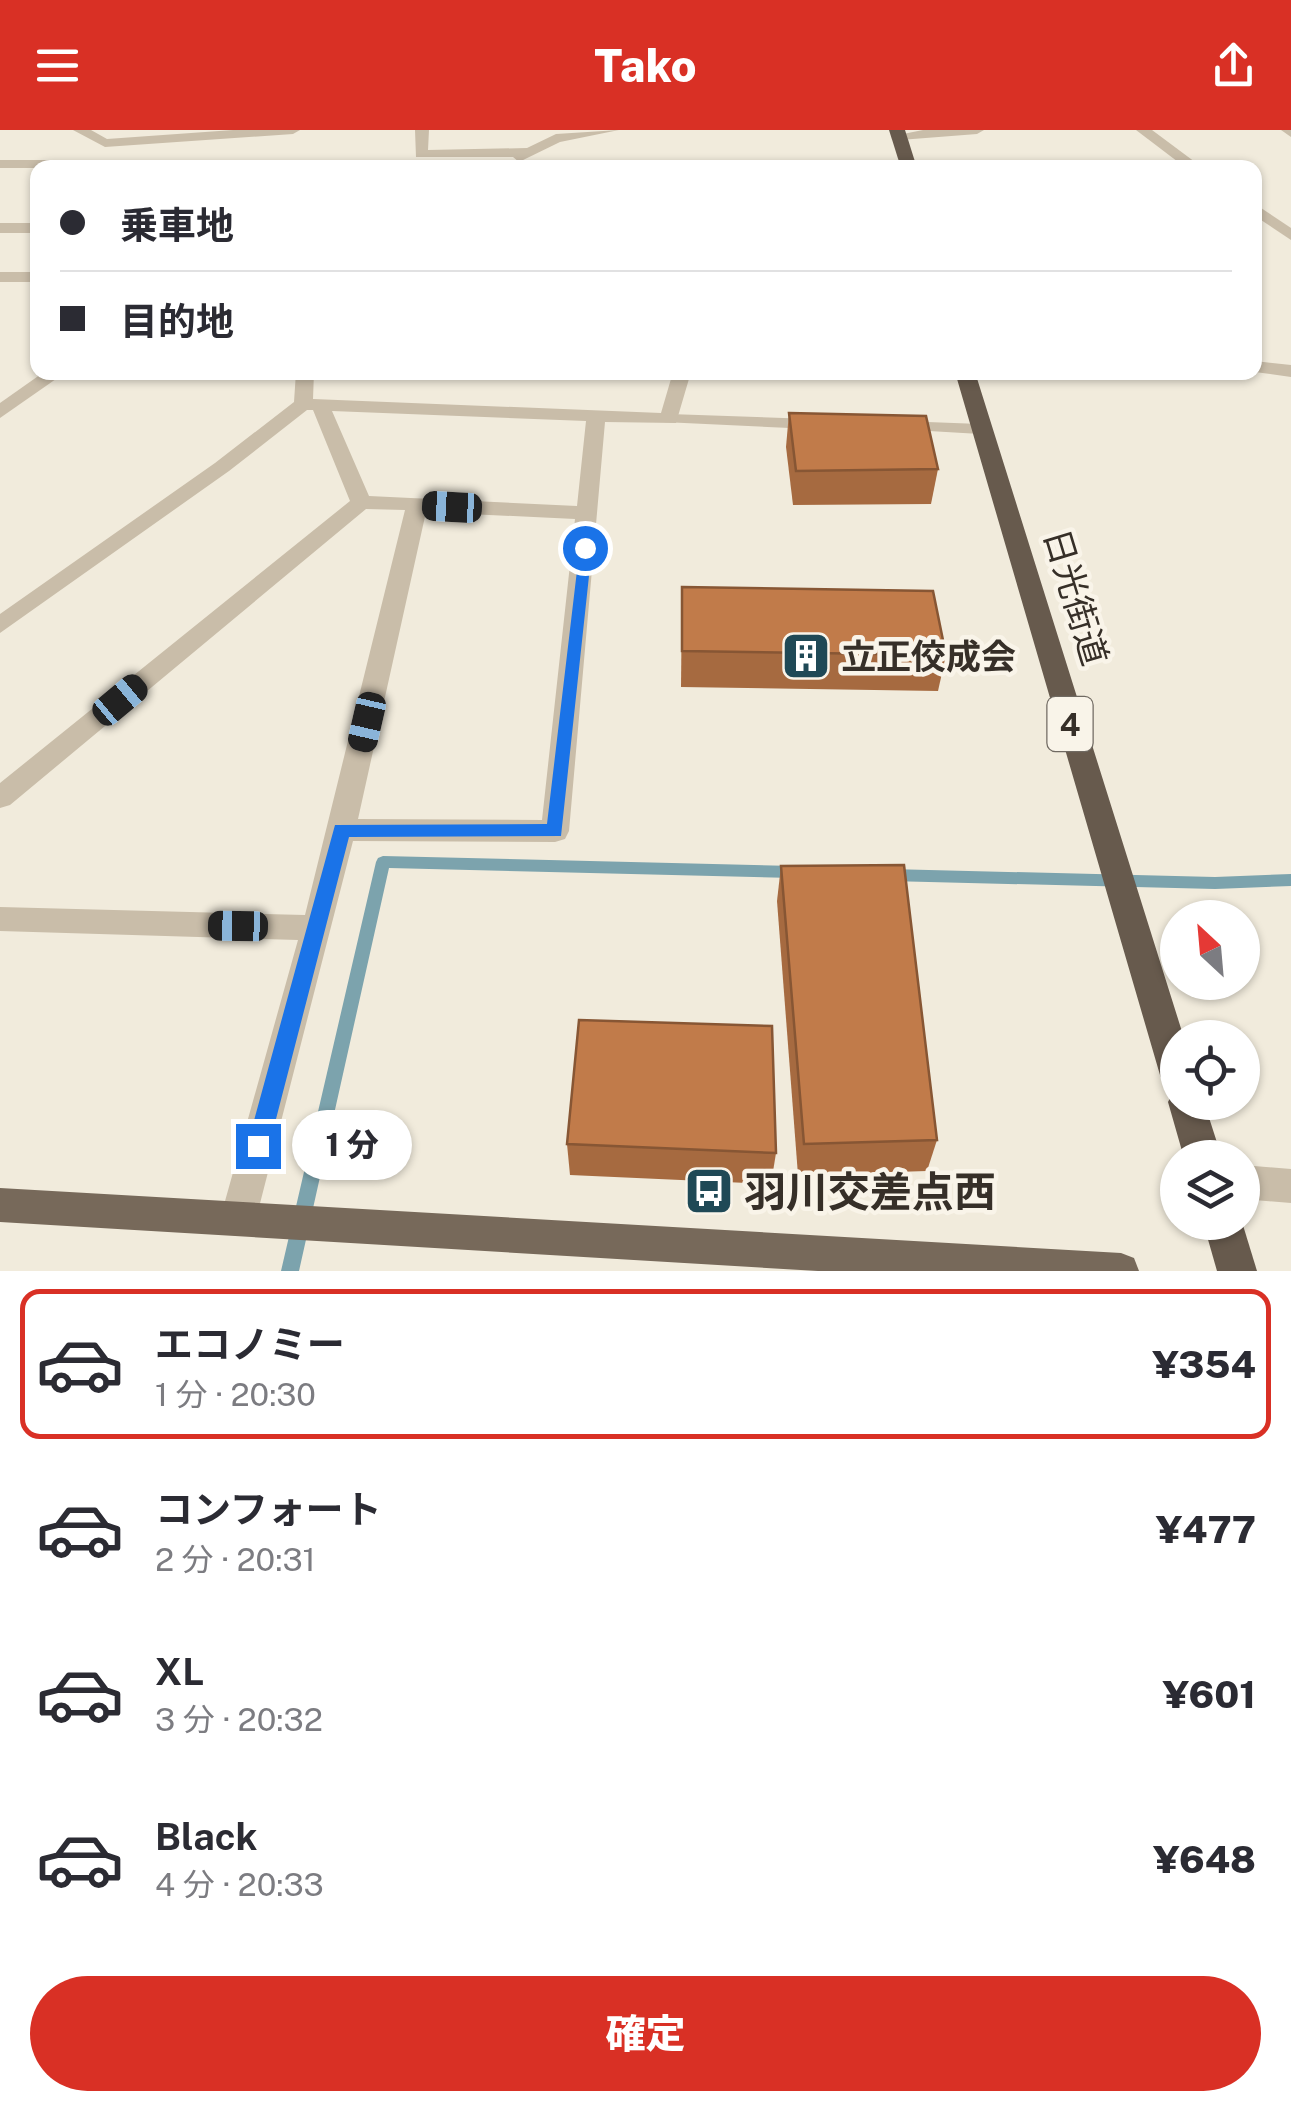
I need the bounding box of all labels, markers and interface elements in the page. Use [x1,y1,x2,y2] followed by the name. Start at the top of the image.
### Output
[30,38,85,93] icon: menu
[1206,38,1261,93] icon: share
[594,39,697,92] text: Tako
[120,203,234,248] text: 乗車地
[120,299,234,344] text: 目的地
[421,490,483,524] car
[1036,524,1116,670] street label: 日光街道
[563,526,608,571] route start
[780,630,832,682] building icon: 立正佼成会
[841,636,1016,677] place label: 立正佼成会
[87,669,153,731] car
[346,689,388,755] car
[1048,697,1092,751] road number: 4
[1160,900,1260,1000] north arrow
[1160,900,1260,1240] map controls
[208,910,268,942] car
[1160,1020,1260,1120] button: locate
[293,1111,413,1181] callout: 1 分
[236,1124,281,1169] route end
[326,1126,379,1163] text: 1 分
[1160,1140,1260,1240] button: layers
[683,1165,735,1217] bus stop icon: 羽川交差点西
[744,1167,996,1216] place label: 羽川交差点西
[35,1319,125,1409] icon: car
[155,1322,345,1367] text: エコノミー
[1153,1342,1256,1387] text: ¥354
[155,1376,316,1413] text: 1 分 · 20:30
[35,1484,125,1574] icon: car
[155,1487,382,1532] text: コンフォート
[1156,1507,1256,1552] text: ¥477
[155,1541,316,1578] text: 2 分 · 20:31
[35,1649,125,1739] icon: car
[155,1649,204,1694] text: XL
[1163,1672,1256,1717] text: ¥601
[155,1701,323,1738] text: 3 分 · 20:32
[35,1814,125,1904] icon: car
[155,1814,258,1859] text: Black
[1153,1837,1256,1882] text: ¥648
[155,1866,324,1903] text: 4 分 · 20:33
[30,1976,1261,2091] button: 確定

